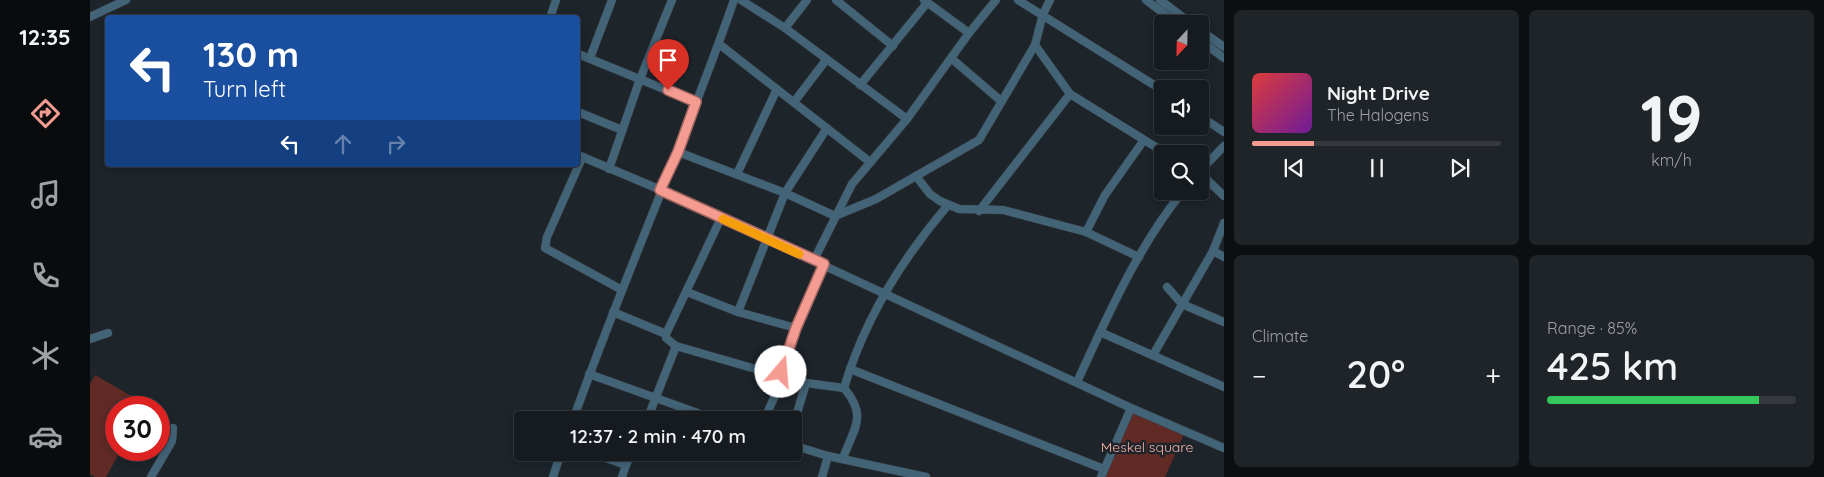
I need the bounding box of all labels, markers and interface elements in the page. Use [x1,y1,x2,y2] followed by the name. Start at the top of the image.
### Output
[1154,15,1209,70] north arrow
[1154,15,1209,200] map controls
[19,23,71,51] text: 12:35
[203,32,299,76] text: 130 m
[120,35,185,100] icon: left
[647,39,689,90] pin
[654,46,682,74] icon: arrive
[203,75,286,103] text: Turn left
[1640,77,1703,158] text: 19
[1154,80,1209,135] button: sound
[1327,81,1430,105] text: Night Drive
[28,96,63,131] icon: directions
[1327,105,1429,125] text: The Halogens
[276,130,304,158] icon: left
[329,130,357,158] icon: ahead
[382,130,410,158] icon: right
[1154,145,1209,200] button: search
[1651,150,1692,170] text: km/h
[1280,154,1308,182] icon: previous
[1363,154,1391,182] icon: pause
[1446,154,1474,182] icon: next
[28,177,63,212] icon: music
[28,258,63,293] icon: phone
[1547,318,1637,338] text: Range · 85%
[1252,326,1308,346] text: Climate
[28,338,63,373] icon: climate
[1547,342,1678,390] text: 425 km
[754,345,806,397] position arrow
[1347,350,1405,398] text: 20°
[1252,358,1267,393] text: −
[1485,358,1501,393] text: +
[105,396,170,461] speed limit sign: 30
[28,419,63,454] icon: car
[570,424,746,448] text: 12:37 · 2 min · 470 m
[1101,438,1193,456] park label: Meskel square

